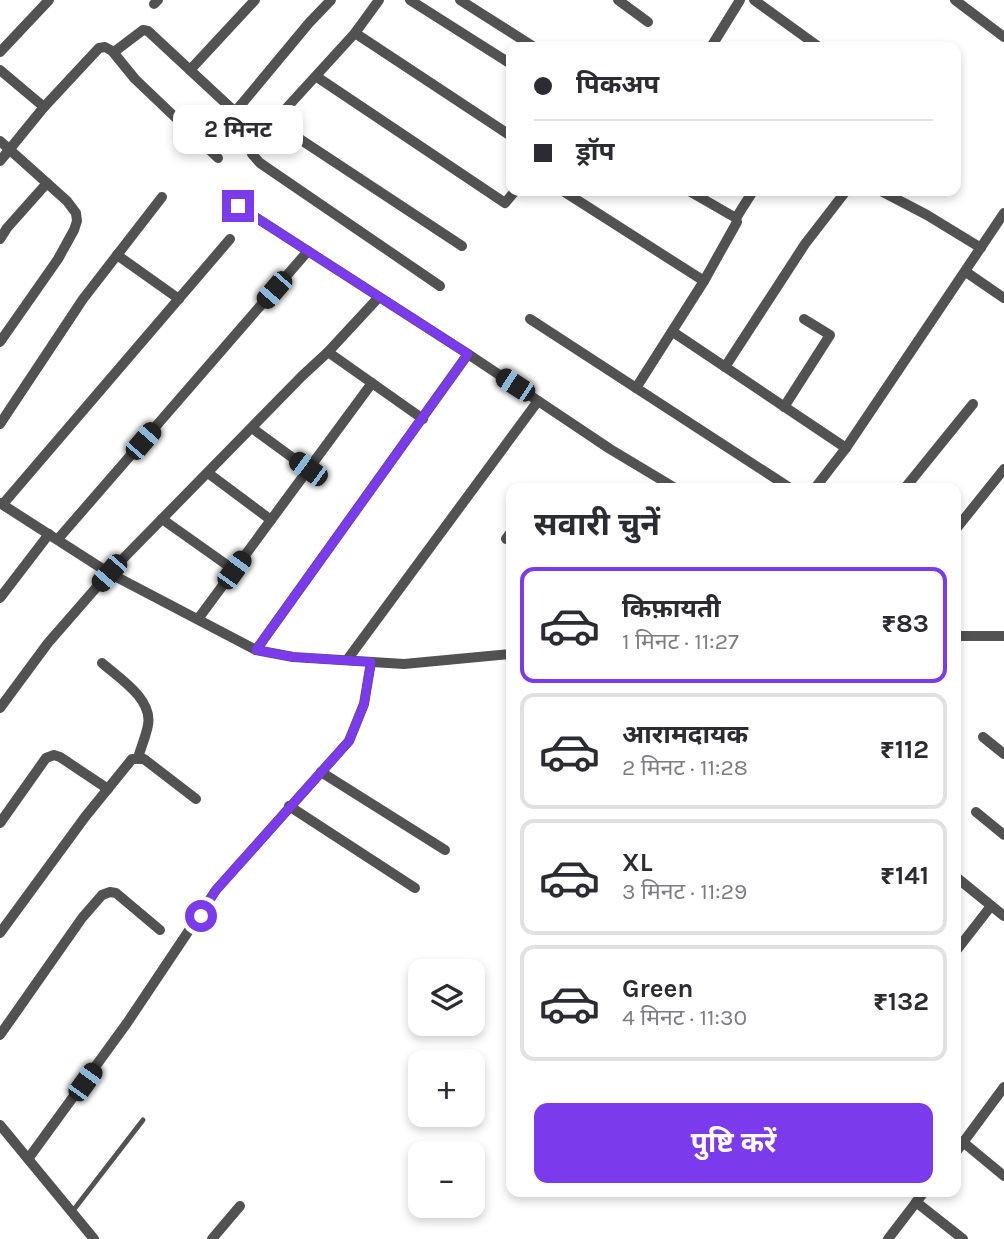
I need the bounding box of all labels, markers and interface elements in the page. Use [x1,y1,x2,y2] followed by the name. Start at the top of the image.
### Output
[576,69,659,100] text: पिकअप
[173,104,303,154] callout: 2 मिनट
[204,116,272,143] text: 2 मिनट
[576,136,614,167] text: ड्रॉप
[222,190,254,222] route end
[253,267,296,313] car
[492,365,539,405] car
[122,418,165,464] car
[285,448,332,490] car
[534,506,660,543] text: सवारी चुनें
[214,547,255,593] car
[88,550,131,596] car
[622,593,721,624] text: किफ़ायती
[538,594,601,657] icon: car
[881,608,929,639] text: ₹83
[622,628,739,655] text: 1 मिनट · 11:27
[622,719,748,750] text: आरामदायक
[538,720,601,783] icon: car
[880,734,929,765] text: ₹112
[622,754,748,781] text: 2 मिनट · 11:28
[538,846,601,909] icon: car
[622,847,653,878] text: XL
[880,860,929,891] text: ₹141
[622,878,747,905] text: 3 मिनट · 11:29
[185,900,217,932] route start
[408,959,485,1218] map controls
[408,959,485,1036] button: layers
[538,972,601,1035] icon: car
[622,973,694,1004] text: Green
[873,986,929,1017] text: ₹132
[622,1004,747,1031] text: 4 मिनट · 11:30
[408,1050,485,1127] button: +
[65,1059,106,1105] car
[534,1103,933,1183] button: पुष्टि करें
[408,1141,485,1218] button: −

